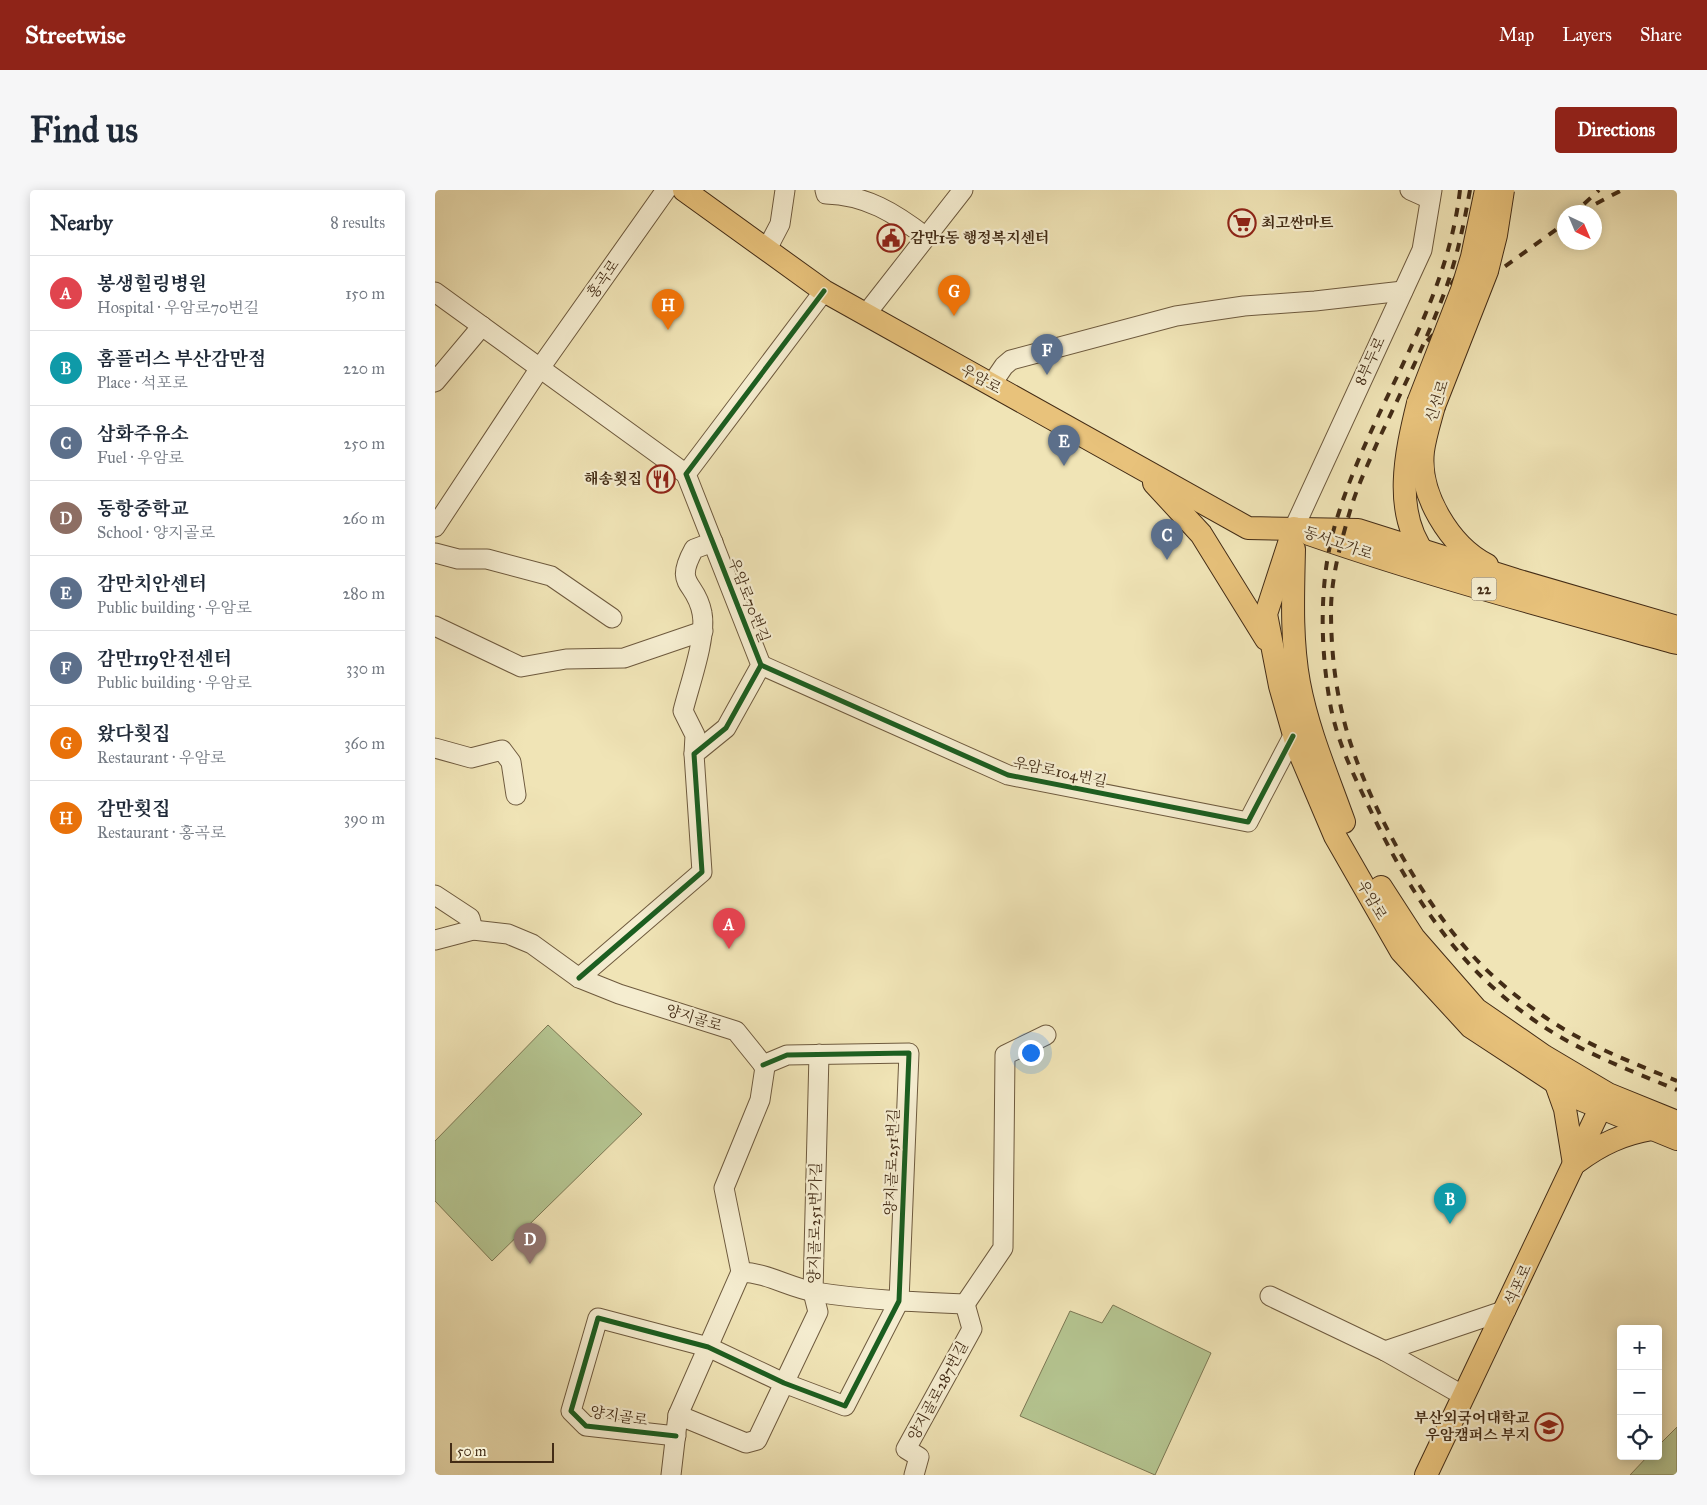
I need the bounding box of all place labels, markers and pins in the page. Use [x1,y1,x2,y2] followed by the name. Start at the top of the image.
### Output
[1227,208,1257,238] supermarket icon: 최고싼마트
[1261,214,1334,232] place label: 최고싼마트
[876,223,906,253] public building icon: 감만1동 행정복지센터
[910,229,1050,247] place label: 감만1동 행정복지센터
[938,275,970,316] pin: G
[652,289,684,330] pin: H
[1031,334,1063,375] pin: F
[1048,425,1080,466] pin: E
[646,464,676,494] restaurant icon: 해송횟집
[584,470,642,488] place label: 해송횟집
[1151,519,1183,560] pin: C
[713,908,745,949] pin: A
[1434,1183,1466,1224] pin: B
[514,1223,546,1264] pin: D
[1414,1409,1531,1444] place label: 부산외국어대학교 우암캠퍼스 부지
[1534,1412,1564,1442] school or university icon: 부산외국어대학교 우암캠퍼스 부지

